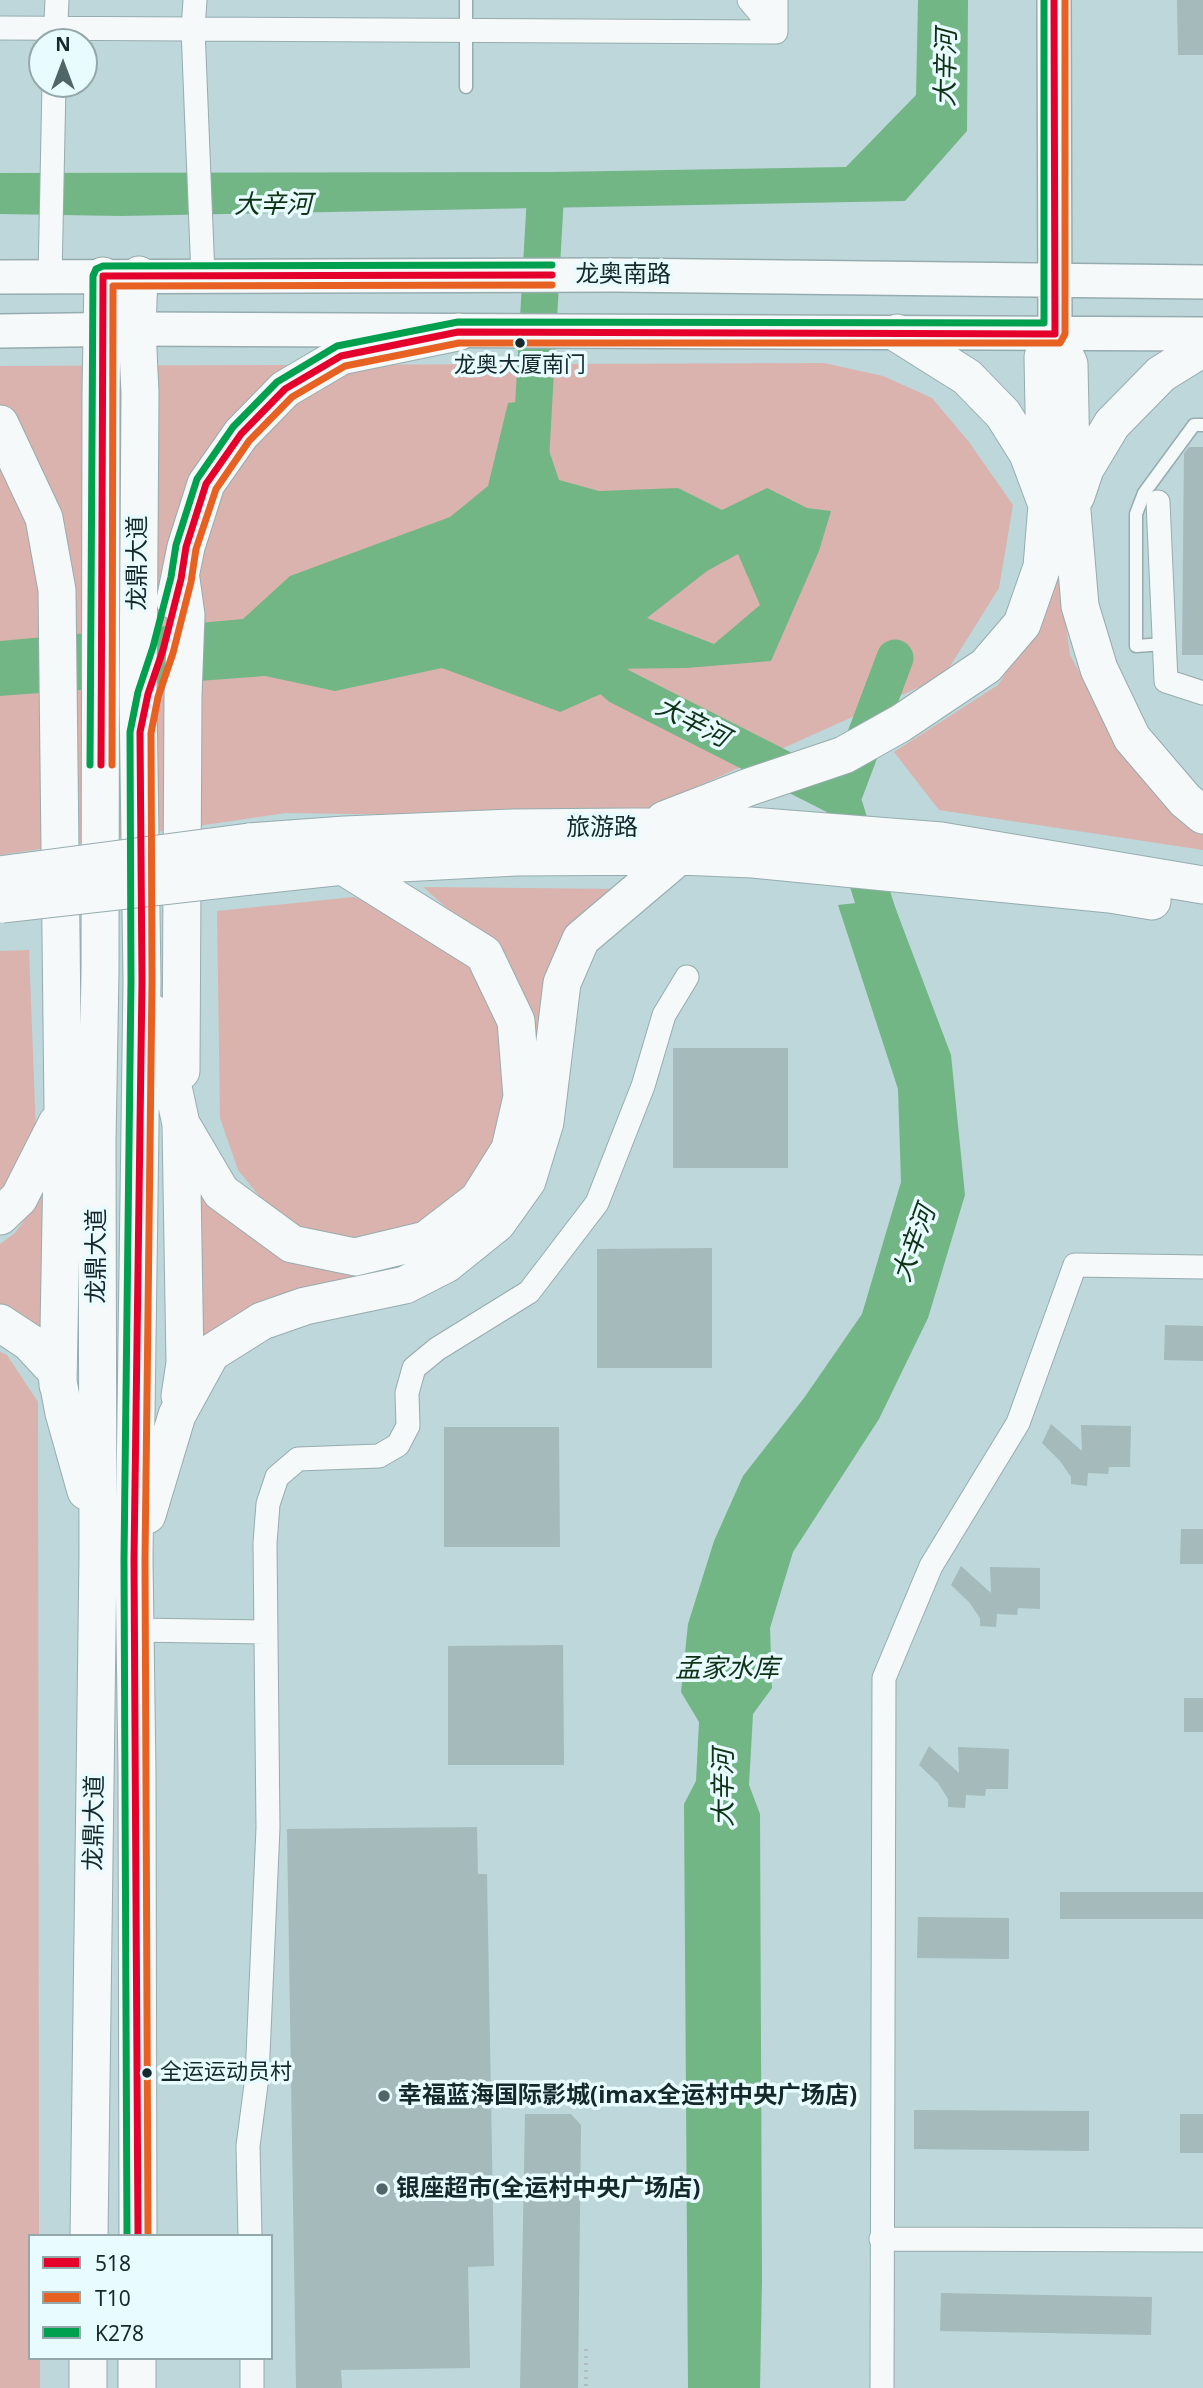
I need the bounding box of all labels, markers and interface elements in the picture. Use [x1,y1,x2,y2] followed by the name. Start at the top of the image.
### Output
[28,28,98,98] north arrow
[931,29,963,107] water label: 大辛河
[55,31,71,57] text: N
[234,190,312,222] water label: 大辛河
[575,261,671,289] street label: 龙奥南路
[513,336,527,350] marker: 龙奥大厦南门
[454,353,586,379] place label: 龙奥大厦南门
[124,515,152,611] street label: 龙鼎大道
[650,691,734,755] water label: 大辛河
[566,814,638,842] street label: 旅游路
[887,1202,943,1286] water label: 大辛河
[83,1208,111,1304] street label: 龙鼎大道
[675,1654,779,1686] water label: 孟家水库
[709,1749,741,1827] water label: 大辛河
[80,1775,110,1871] street label: 龙鼎大道
[160,2060,292,2086] place label: 全运运动员村
[140,2066,154,2080] marker: 全运运动员村
[398,2082,857,2110] place label: 幸福蓝海国际影城(imax全运村中央广场店)
[376,2088,392,2104] marker: 幸福蓝海国际影城(imax全运村中央广场店)
[396,2175,700,2203] place label: 银座超市(全运村中央广场店)
[374,2181,390,2197] marker: 银座超市(全运村中央广场店)
[28,2234,273,2360] legend
[95,2249,131,2277] text: 518
[95,2284,131,2312] text: T10
[95,2319,144,2347] text: K278

